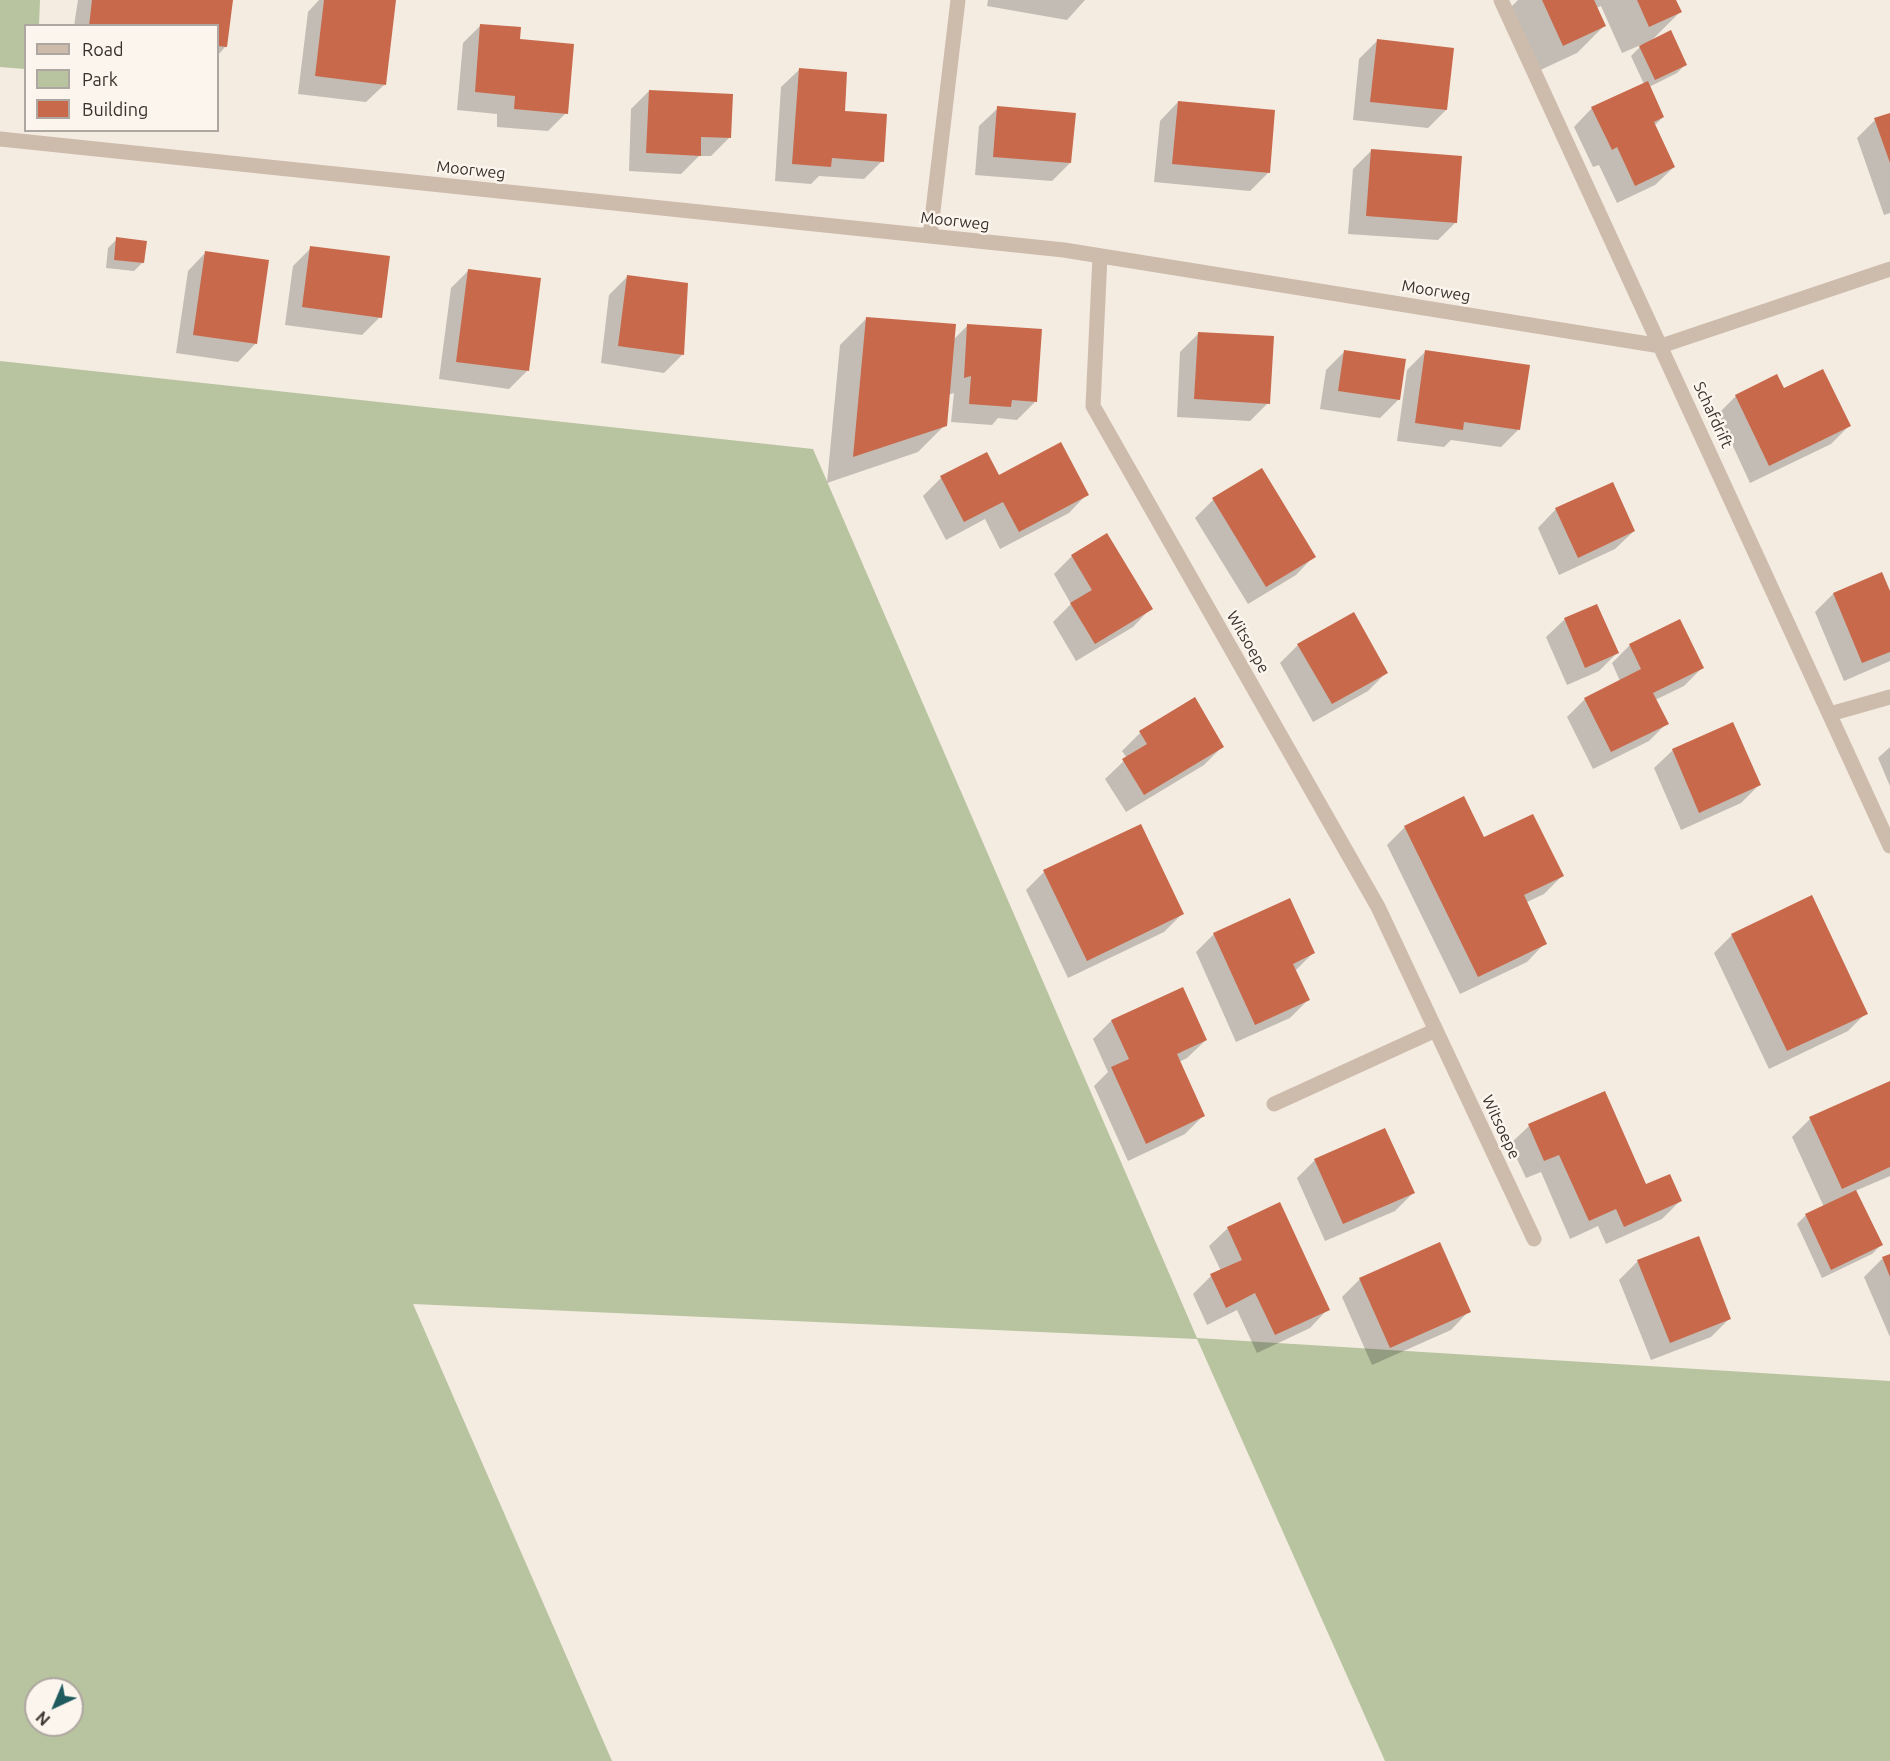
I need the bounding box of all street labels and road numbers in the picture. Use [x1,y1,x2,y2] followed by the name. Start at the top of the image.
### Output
[435,157,507,183] street label: Moorweg
[919,208,991,234] street label: Moorweg
[1400,276,1472,306] street label: Moorweg
[1689,379,1737,451] street label: Schafdrift
[1223,607,1273,677] street label: Witsoepe
[1478,1092,1524,1162] street label: Witsoepe

